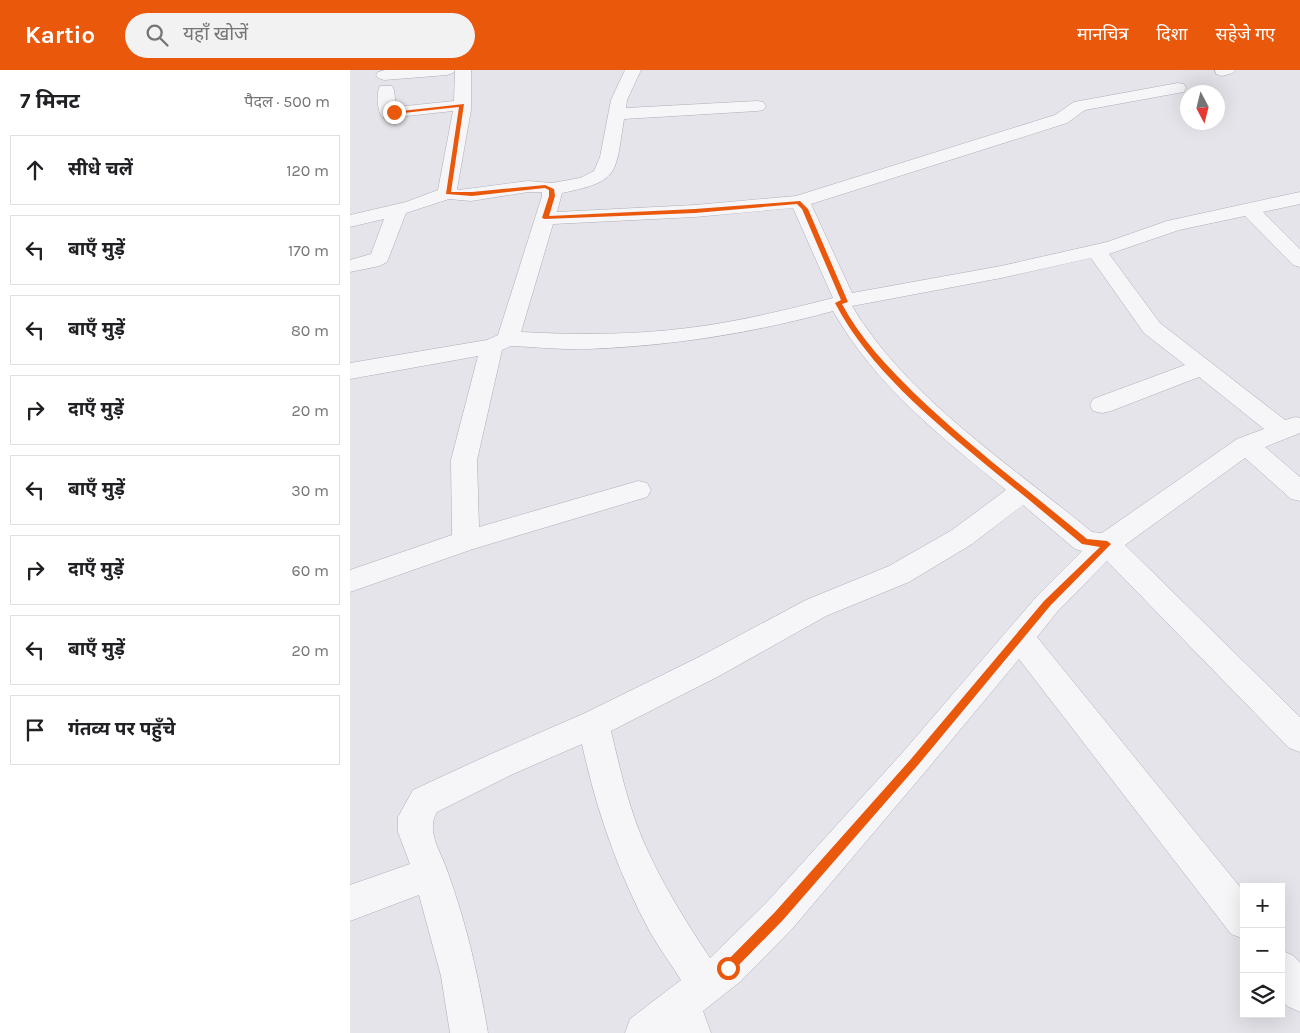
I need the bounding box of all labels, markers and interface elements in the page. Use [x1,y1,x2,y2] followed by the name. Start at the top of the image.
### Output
[125,13,475,58] search box
[25,21,95,49] text: Kartio
[143,21,171,49] icon: search
[183,23,248,45] text: यहाँ खोजें
[1077,23,1128,45] text: मानचित्र
[1156,23,1188,45] text: दिशा
[1216,23,1275,45] text: सहेजे गए
[1180,85,1225,130] north arrow
[20,89,80,113] text: 7 मिनट
[244,92,330,111] text: पैदल · 500 m
[383,101,406,124] route end
[21,156,49,184] icon: ahead
[68,158,133,180] text: सीधे चलें
[286,161,329,180] text: 120 m
[21,236,49,264] icon: left
[68,238,125,260] text: बाएँ मुड़ें
[288,241,329,260] text: 170 m
[21,316,49,344] icon: left
[68,318,125,340] text: बाएँ मुड़ें
[291,321,329,340] text: 80 m
[21,396,49,424] icon: right
[68,398,124,420] text: दाएँ मुड़ें
[291,401,329,420] text: 20 m
[21,476,49,504] icon: left
[68,478,125,500] text: बाएँ मुड़ें
[291,481,329,500] text: 30 m
[21,556,49,584] icon: right
[68,558,124,580] text: दाएँ मुड़ें
[292,561,329,580] text: 60 m
[21,636,49,664] icon: left
[68,638,125,660] text: बाएँ मुड़ें
[291,641,329,660] text: 20 m
[21,716,49,744] icon: arrive
[68,718,175,740] text: गंतव्य पर पहुँचे
[1240,883,1285,1018] map controls
[1240,883,1285,928] button: +
[1240,928,1285,973] button: −
[717,957,740,980] route start
[1240,973,1285,1018] button: layers

